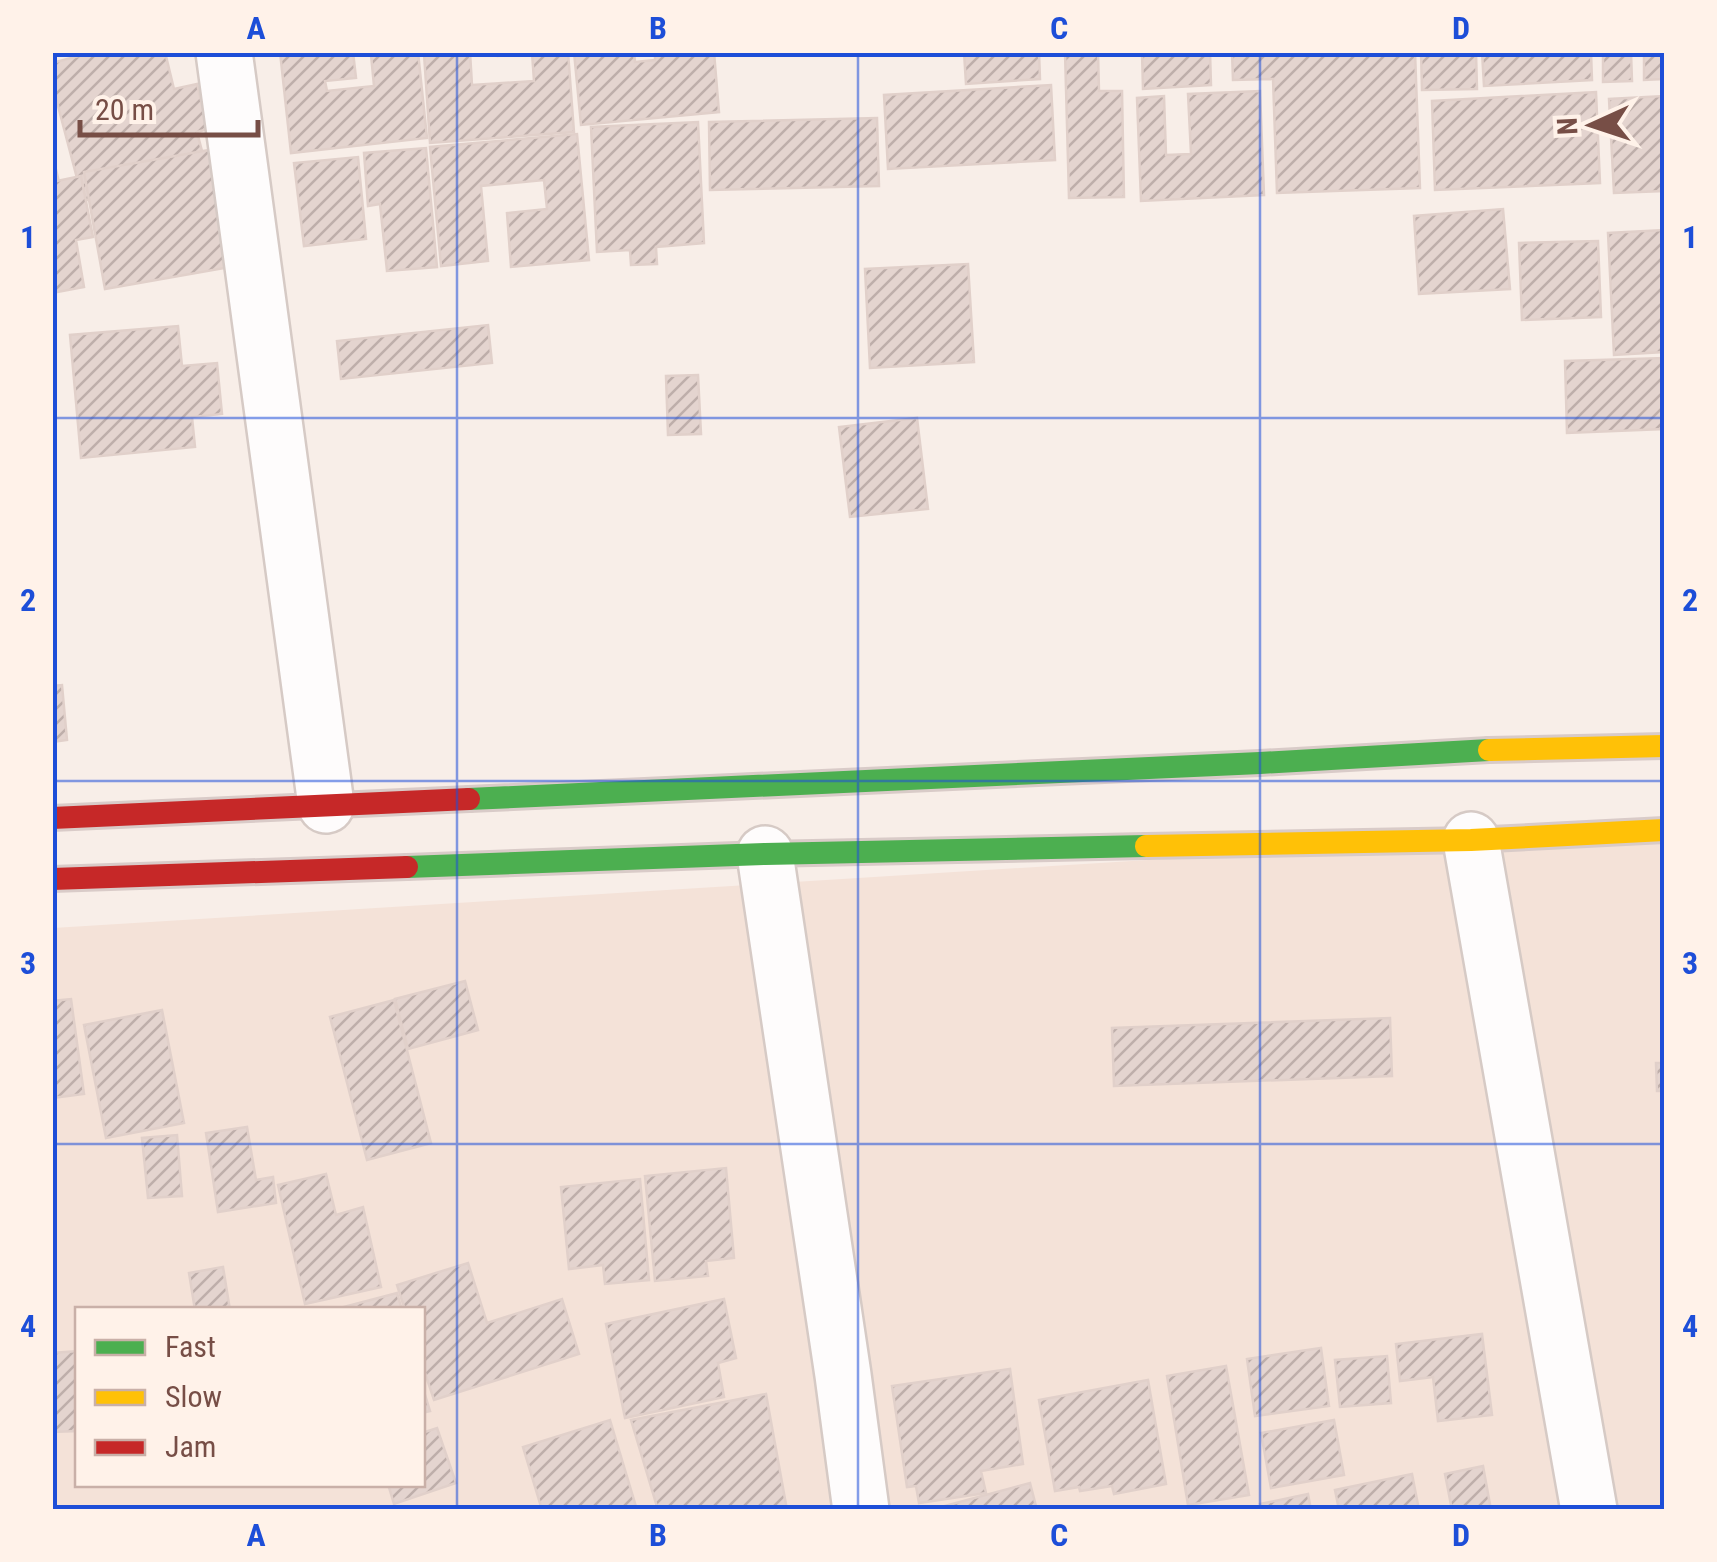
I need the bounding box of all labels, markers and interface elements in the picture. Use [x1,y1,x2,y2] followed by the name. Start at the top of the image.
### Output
[246,9,266,47] text: A
[649,9,667,47] text: B
[1050,9,1068,47] text: C
[1452,9,1470,47] text: D
[80,75,258,137] scale bar
[1542,75,1642,175] north arrow
[95,92,154,127] text: 20 m
[1551,117,1584,136] text: N
[20,218,36,256] text: 1
[1682,218,1698,256] text: 1
[20,581,36,619] text: 2
[1682,581,1698,619] text: 2
[20,944,36,982] text: 3
[1682,944,1698,982] text: 3
[20,1307,36,1345] text: 4
[75,1307,425,1487] legend
[1682,1307,1698,1345] text: 4
[165,1329,216,1364] text: Fast
[165,1379,222,1414] text: Slow
[165,1429,216,1464] text: Jam
[246,1516,266,1554] text: A
[649,1516,667,1554] text: B
[1050,1516,1068,1554] text: C
[1452,1516,1470,1554] text: D

